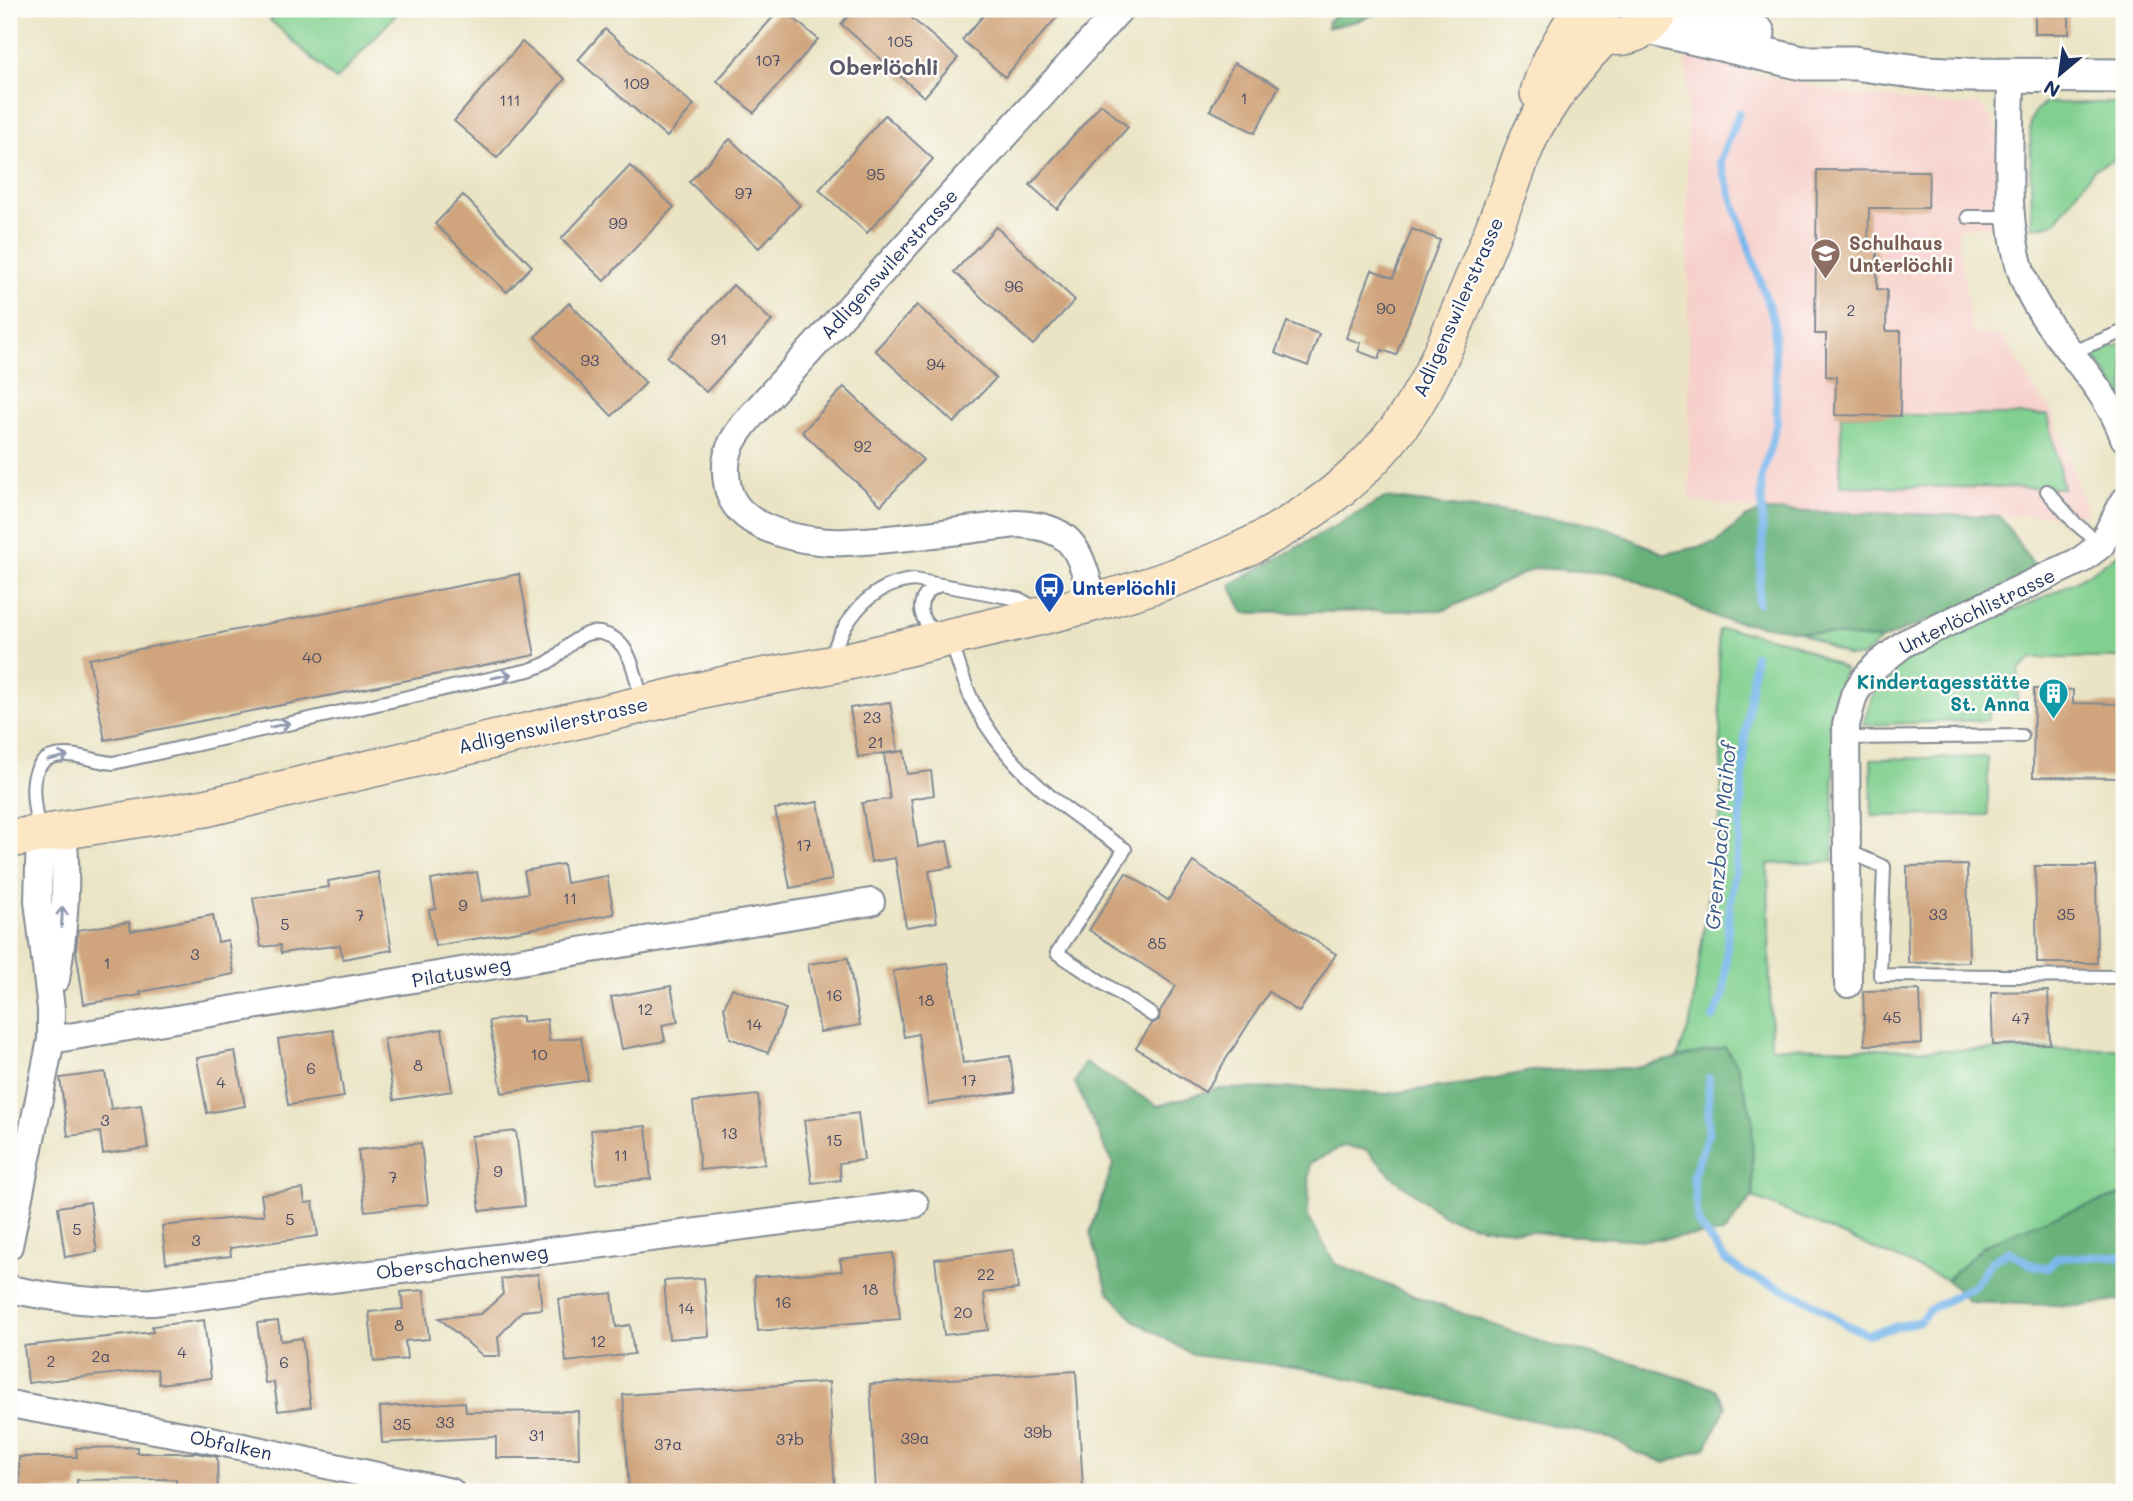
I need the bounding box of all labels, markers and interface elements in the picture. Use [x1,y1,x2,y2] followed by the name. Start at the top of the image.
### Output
[887,30,913,51] house number: 105
[2024,38,2094,108] north arrow
[755,49,781,70] house number: 107
[829,53,939,80] district label: Oberlöchli
[623,72,649,93] house number: 109
[2039,75,2064,104] text: N
[1240,87,1248,108] house number: 1
[499,89,521,110] house number: 111
[867,163,885,184] house number: 95
[735,182,753,203] house number: 97
[814,183,963,344] street label: Adligenswilerstrasse
[609,212,627,233] house number: 99
[1407,213,1508,401] street label: Adligenswilerstrasse
[1849,230,1954,277] place label: Schulhaus Unterlöchli
[1809,237,1843,281] school or university icon: Schulhaus Unterlöchli
[1004,275,1024,296] house number: 96
[1376,297,1396,318] house number: 90
[1847,299,1855,320] house number: 2
[711,328,727,349] house number: 91
[581,349,599,370] house number: 93
[927,353,946,374] house number: 94
[854,435,872,456] house number: 92
[1895,562,2059,659] street label: Unterlöchlistrasse
[1032,571,1066,615] bus stop icon: Unterlöchli
[1072,575,1177,600] place label: Unterlöchli
[302,646,322,667] house number: 40
[490,668,513,682] one-way arrow
[1857,669,2030,716] place label: Kindertagesstätte St. Anna
[2036,676,2070,720] building icon: Kindertagesstätte St. Anna
[455,690,650,759] street label: Adligenswilerstrasse
[863,706,881,727] house number: 23
[268,718,291,731] one-way arrow
[868,731,884,752] house number: 21
[1698,739,1741,931] water label: Grenzbach Maihof
[47,750,69,763] one-way arrow
[796,834,812,855] house number: 17
[563,887,577,908] house number: 11
[458,894,468,915] house number: 9
[1929,903,1947,924] house number: 33
[2057,903,2075,924] house number: 35
[356,904,365,925] house number: 7
[56,906,69,929] one-way arrow
[280,913,290,934] house number: 5
[1147,932,1167,953] house number: 85
[190,943,200,964] house number: 3
[410,951,512,992] street label: Pilatusweg
[103,952,111,973] house number: 1
[826,984,842,1005] house number: 16
[918,989,935,1010] house number: 18
[637,998,653,1019] house number: 12
[1883,1006,1901,1027] house number: 45
[2012,1007,2030,1028] house number: 47
[746,1013,763,1034] house number: 14
[530,1043,548,1064] house number: 10
[413,1054,423,1075] house number: 8
[306,1057,316,1078] house number: 6
[961,1069,977,1090] house number: 17
[216,1071,226,1092] house number: 4
[100,1109,110,1130] house number: 3
[721,1122,737,1143] house number: 13
[826,1129,842,1150] house number: 15
[614,1144,628,1165] house number: 11
[493,1160,503,1181] house number: 9
[389,1166,398,1187] house number: 7
[285,1208,295,1229] house number: 5
[72,1218,82,1239] house number: 5
[191,1229,201,1250] house number: 3
[374,1239,549,1284] street label: Oberschachenweg
[977,1263,995,1284] house number: 22
[862,1278,879,1299] house number: 18
[775,1291,791,1312] house number: 16
[678,1297,695,1318] house number: 14
[954,1301,973,1322] house number: 20
[394,1314,404,1335] house number: 8
[590,1330,606,1351] house number: 12
[177,1341,187,1362] house number: 4
[92,1345,110,1366] house number: 2a
[47,1350,55,1371] house number: 2
[279,1351,289,1372] house number: 6
[436,1411,454,1432] house number: 33
[393,1413,411,1434] house number: 35
[1023,1421,1053,1442] house number: 39b
[188,1424,275,1465] street label: Obfalken
[529,1424,545,1445] house number: 31
[901,1427,929,1448] house number: 39a
[776,1428,804,1449] house number: 37b
[654,1433,682,1454] house number: 37a

